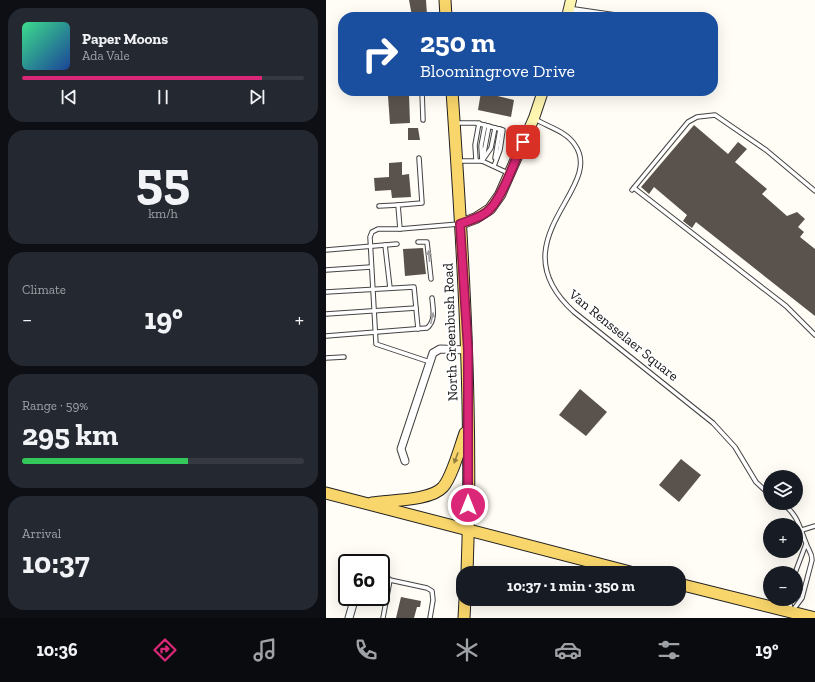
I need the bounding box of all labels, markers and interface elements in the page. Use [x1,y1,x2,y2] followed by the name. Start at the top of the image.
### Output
[420,26,496,59] text: 250 m
[354,28,406,80] icon: right
[82,30,168,48] text: Paper Moons
[82,48,130,63] text: Ada Vale
[420,60,575,82] text: Bloomingrove Drive
[58,86,80,108] icon: previous
[152,86,174,108] icon: pause
[246,86,268,108] icon: next
[506,125,540,159] pin
[512,131,534,153] icon: arrive
[136,149,190,211] text: 55
[148,206,178,221] text: km/h
[425,250,432,262] one-way arrow
[440,262,461,401] street label: North Greenbush Road
[22,282,66,297] text: Climate
[565,285,682,385] street label: Van Rensselaer Square
[144,301,183,337] text: 19°
[22,306,32,333] text: −
[295,306,304,333] text: +
[429,312,435,325] one-way arrow
[22,398,88,413] text: Range · 59%
[22,417,118,453] text: 295 km
[453,453,459,465] one-way arrow
[763,470,803,606] map controls
[763,470,803,510] button: layers
[447,484,489,526] position arrow
[763,518,803,558] button: +
[22,526,61,541] text: Arrival
[22,545,90,581] text: 10:37
[338,554,390,606] speed limit sign: 60
[763,566,803,606] button: −
[507,577,635,595] text: 10:37 · 1 min · 350 m
[151,636,179,664] icon: directions
[251,636,279,664] icon: music
[352,636,380,664] icon: phone
[453,636,481,664] icon: climate
[554,636,582,664] icon: car
[655,636,683,664] icon: filters
[36,639,78,661] text: 10:36
[755,639,779,661] text: 19°

